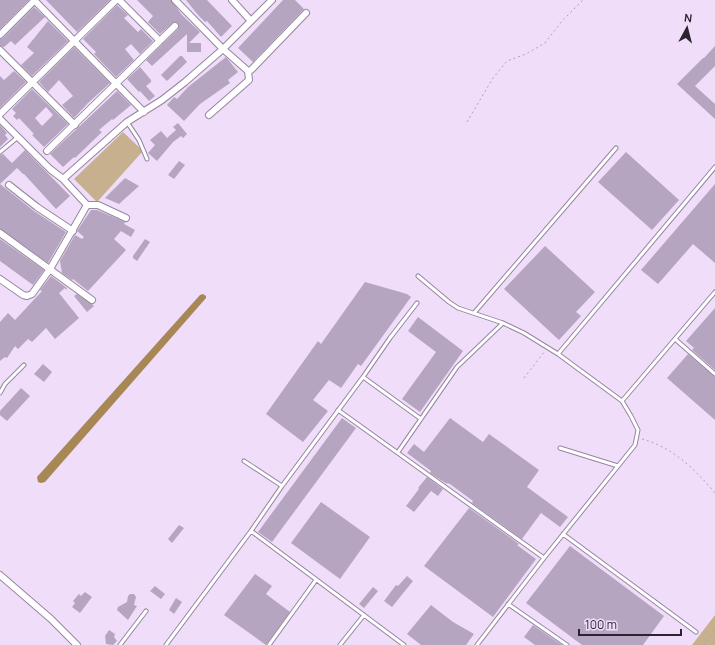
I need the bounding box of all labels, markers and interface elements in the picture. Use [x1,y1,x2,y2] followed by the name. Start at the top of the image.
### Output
[667,8,707,48] north arrow
[683,10,693,26] text: N
[579,611,681,637] scale bar
[585,616,617,633] text: 100 m

